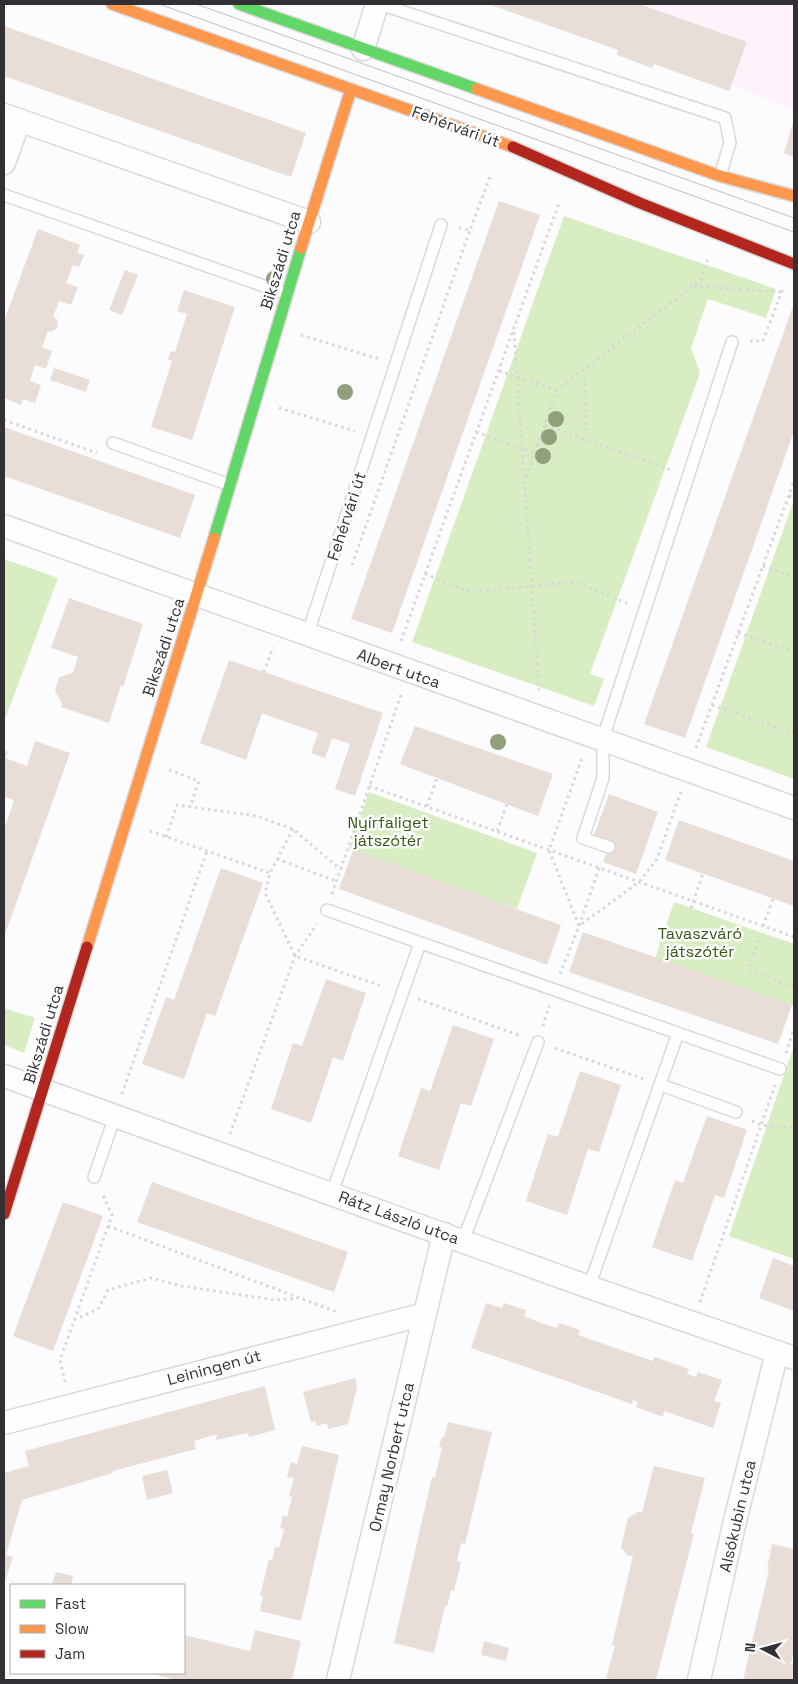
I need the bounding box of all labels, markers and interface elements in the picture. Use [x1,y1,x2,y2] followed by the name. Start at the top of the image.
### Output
[409,101,503,152] street label: Fehérvári út
[255,208,306,312] street label: Bikszádi utca
[322,469,371,563] street label: Fehérvári út
[138,595,189,699] street label: Bikszádi utca
[354,644,443,693] street label: Albert utca
[347,812,429,851] park label: Nyírfaliget játszótér
[658,923,742,962] park label: Tavaszváró játszótér
[18,982,69,1086] street label: Bikszádi utca
[336,1186,462,1249] street label: Rátz László utca
[165,1345,263,1390] street label: Leiningen út
[364,1380,419,1534] street label: Ormay Norbert utca
[714,1458,761,1574] street label: Alsókubin utca
[10,1584,185,1674] legend
[55,1594,86,1613] text: Fast
[55,1619,89,1638] text: Slow
[738,1624,788,1674] north arrow
[741,1642,760,1653] text: N
[55,1644,85,1663] text: Jam

